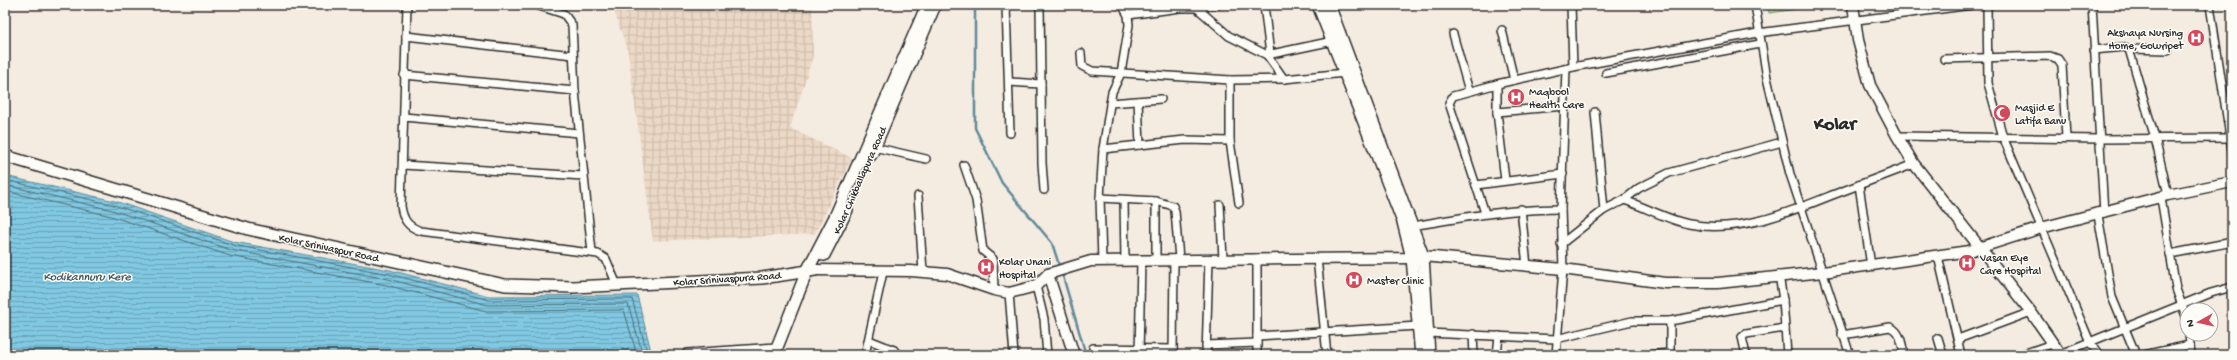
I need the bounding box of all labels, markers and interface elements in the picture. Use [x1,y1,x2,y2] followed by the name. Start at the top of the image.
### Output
[2107,28,2184,53] place label: Akshaya Nursing Home, Gowripet
[2186,28,2206,48] hospital icon: Akshaya Nursing Home, Gowripet
[1506,87,1526,107] hospital icon: Maqbool Health Care
[1529,87,1584,112] place label: Maqbool Health Care
[1992,103,2012,123] mosque icon: Masjid E Latifa Banu
[2015,103,2066,128] place label: Masjid E Latifa Banu
[1813,114,1858,137] district label: Kolar
[832,124,891,236] street label: Kolar Chikballapura Road
[277,232,381,266] street label: Kolar Srinivaspur Road
[1957,253,1977,273] hospital icon: Vasan Eye Care Hospital
[1979,253,2042,278] place label: Vasan Eye Care Hospital
[976,257,996,277] hospital icon: Kolar Unani Hospital
[999,257,1051,282] place label: Kolar Unani Hospital
[673,270,783,290] street label: Kolar Srinivaspura Road
[1344,270,1364,290] hospital icon: Master Clinic
[43,271,132,285] water label: Kodikannuru Kere
[1367,276,1425,288] place label: Master Clinic
[2179,302,2219,342] north arrow
[2185,319,2198,328] text: N

